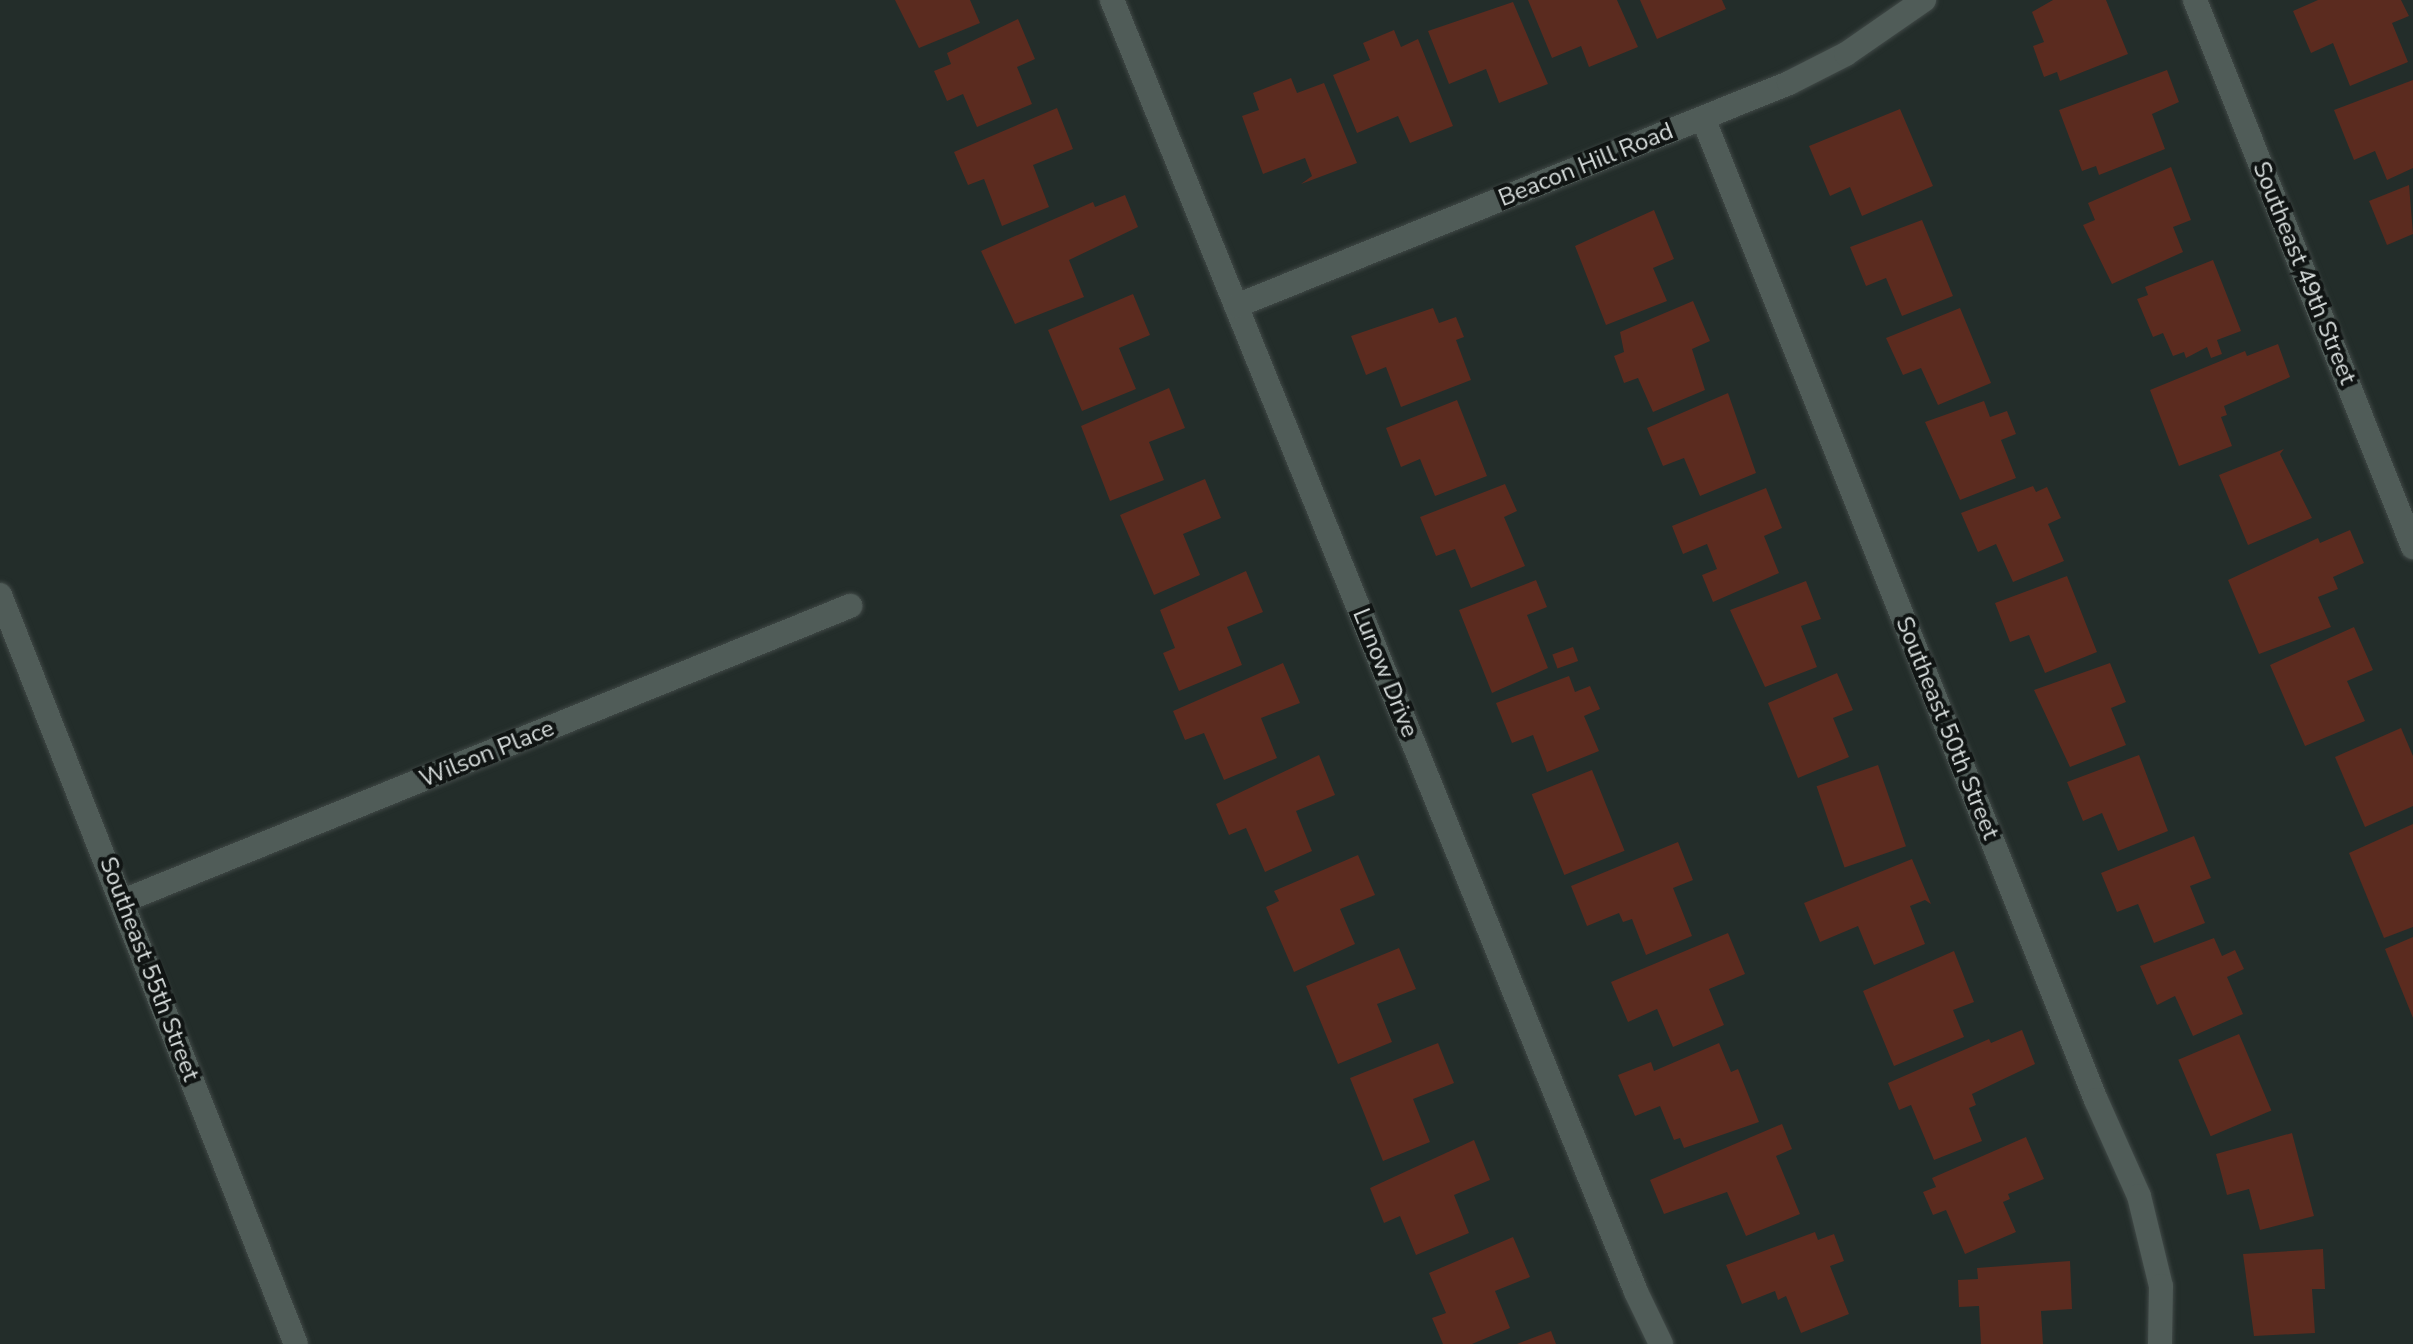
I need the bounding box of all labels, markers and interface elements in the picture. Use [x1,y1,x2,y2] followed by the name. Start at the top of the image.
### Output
[1494,117,1678,213] street label: Beacon Hill Road
[2246,157,2362,389] street label: Southeast 49th Street
[1346,604,1424,742] street label: Lunow Drive
[1889,612,2005,844] street label: Southeast 50th Street
[416,714,558,794] street label: Wilson Place
[93,853,205,1085] street label: Southeast 55th Street

